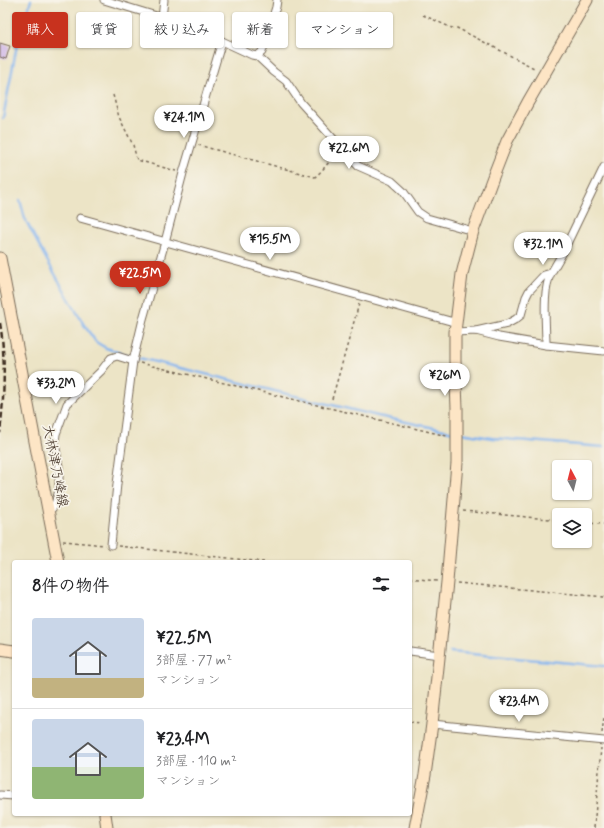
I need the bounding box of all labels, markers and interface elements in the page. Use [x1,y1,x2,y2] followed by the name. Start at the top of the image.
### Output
[12,12,68,48] chip: 購入
[76,12,132,48] chip: 賃貸
[140,12,224,48] chip: 絞り込み
[232,12,288,48] chip: 新着
[296,12,393,48] chip: マンション
[151,105,217,139] pin: ¥24.1M
[163,109,205,126] text: ¥24.1M
[316,136,382,170] pin: ¥22.6M
[328,140,370,157] text: ¥22.6M
[237,227,303,261] pin: ¥15.5M
[249,231,291,248] text: ¥15.5M
[510,232,576,266] pin: ¥32.1M
[523,236,563,253] text: ¥32.1M
[107,261,173,295] pin: ¥22.5M
[119,265,161,282] text: ¥22.5M
[421,363,469,397] pin: ¥26M
[429,367,461,384] text: ¥26M
[23,371,89,405] pin: ¥33.2M
[36,375,76,392] text: ¥33.2M
[38,423,72,509] street label: 大林津乃峰線
[552,460,592,500] north arrow
[552,460,592,548] map controls
[552,508,592,548] button: layers
[370,573,392,595] icon: filters
[32,575,110,597] text: 8件の物件
[156,627,212,649] text: ¥22.5M
[64,634,112,682] icon: home
[156,652,232,669] text: 3部屋 · 77 m²
[156,672,220,689] text: マンション
[486,689,552,723] pin: ¥23.4M
[498,693,540,710] text: ¥23.4M
[156,728,210,750] text: ¥23.4M
[64,735,112,783] icon: home
[156,753,237,770] text: 3部屋 · 110 m²
[156,773,220,790] text: マンション

